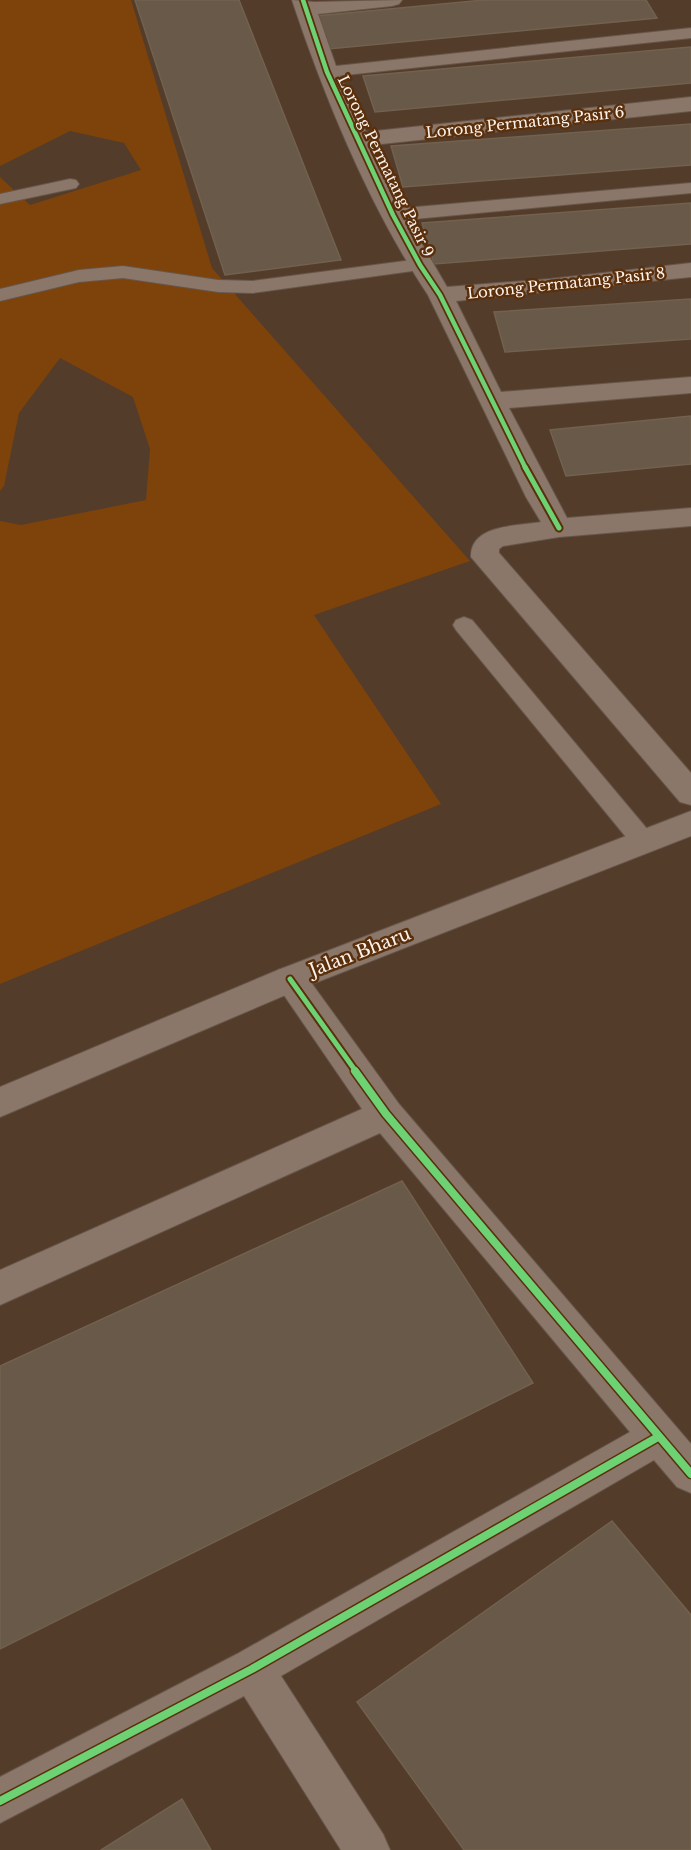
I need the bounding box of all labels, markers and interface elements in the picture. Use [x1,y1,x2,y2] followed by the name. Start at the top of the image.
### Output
[334,72,438,260] street label: Lorong Permatang Pasir 9
[425,102,625,142] street label: Lorong Permatang Pasir 6
[466,263,666,303] street label: Lorong Permatang Pasir 8
[304,923,414,982] street label: Jalan Bharu

